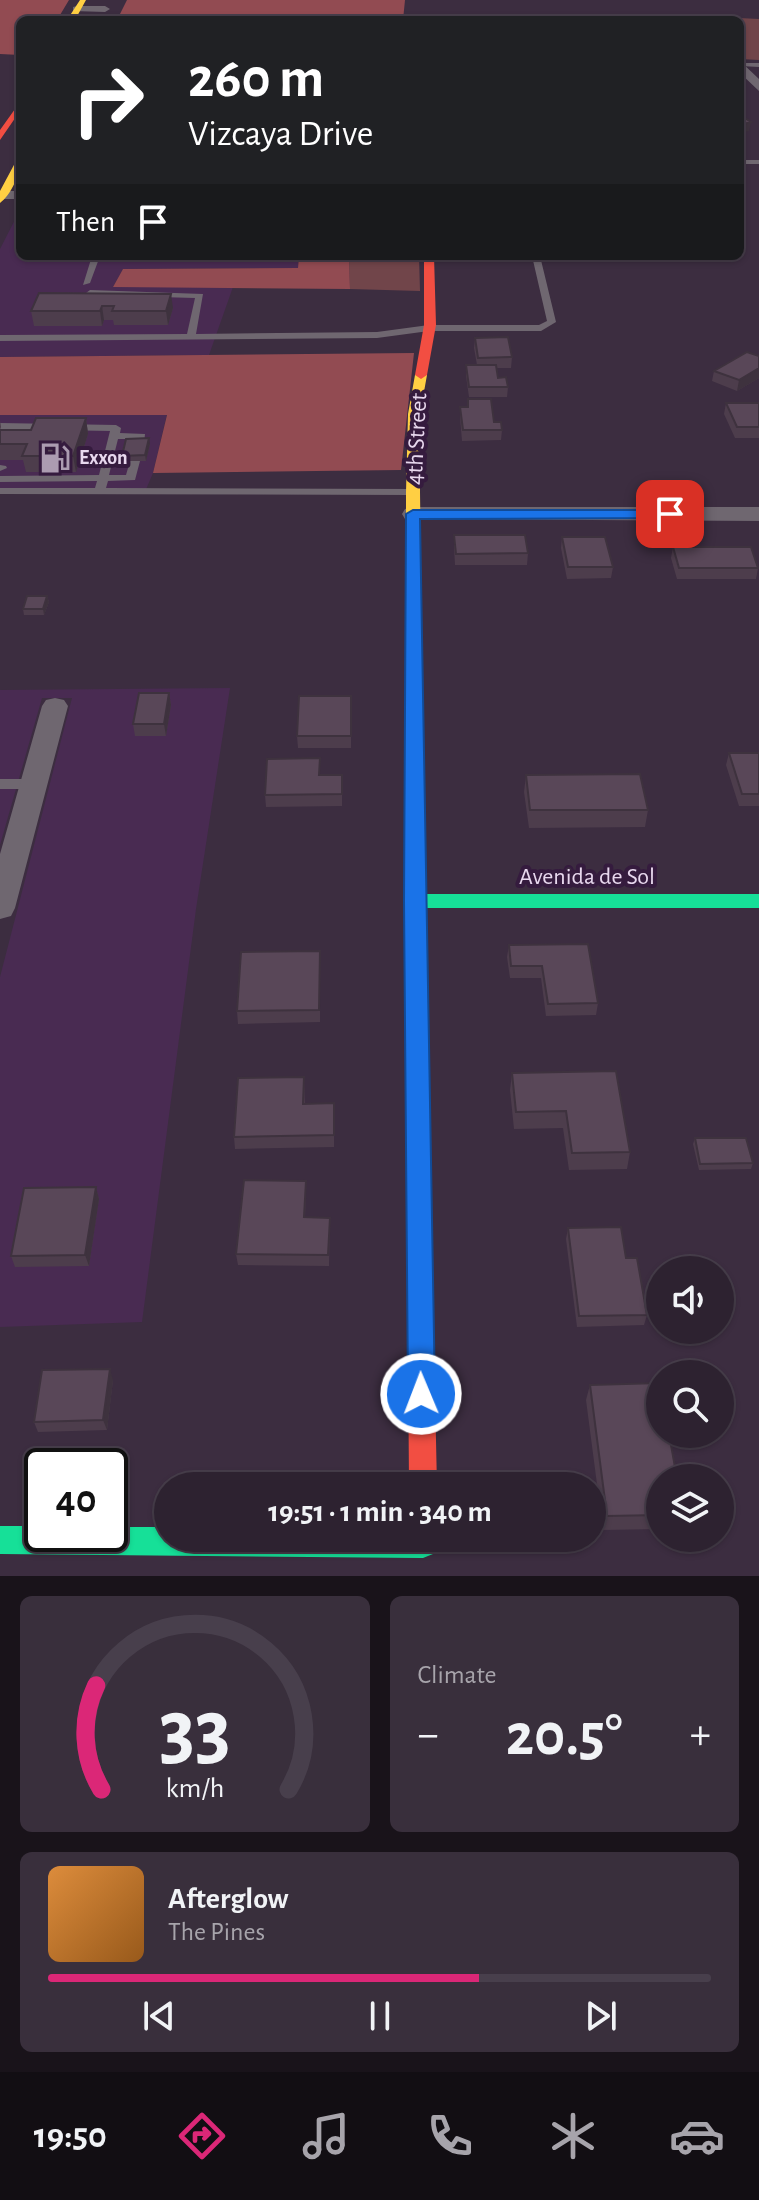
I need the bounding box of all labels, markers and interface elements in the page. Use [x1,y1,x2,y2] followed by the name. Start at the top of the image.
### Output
[56,48,160,152] icon: right
[188,51,324,107] text: 260 m
[188,116,373,152] text: Vizcaya Drive
[131,200,175,244] icon: arrive
[56,207,115,237] text: Then
[403,392,431,486] street label: 4th Street
[38,441,72,475] fuel station icon: Exxon
[79,448,128,468] place label: Exxon
[636,480,704,548] pin
[648,492,692,536] icon: arrive
[519,865,655,889] street label: Avenida de Sol
[646,1256,734,1552] map controls
[646,1256,734,1344] button: sound
[379,1352,463,1436] position arrow
[646,1360,734,1448] button: search
[24,1448,128,1552] speed limit sign: 40
[646,1464,734,1552] button: layers
[268,1497,492,1527] text: 19:51 · 1 min · 340 m
[418,1662,496,1688] text: Climate
[159,1689,231,1773] text: 33
[506,1706,623,1766] text: 20.5°
[418,1713,439,1757] text: −
[690,1713,711,1757] text: +
[165,1774,224,1803] text: km/h
[168,1884,289,1914] text: Afterglow
[168,1919,265,1945] text: The Pines
[137,1994,181,2038] icon: previous
[358,1994,402,2038] icon: pause
[579,1994,623,2038] icon: next
[174,2108,230,2164] icon: directions
[298,2108,354,2164] icon: music
[422,2108,478,2164] icon: phone
[545,2108,601,2164] icon: climate
[669,2108,725,2164] icon: car
[34,2118,107,2154] text: 19:50

